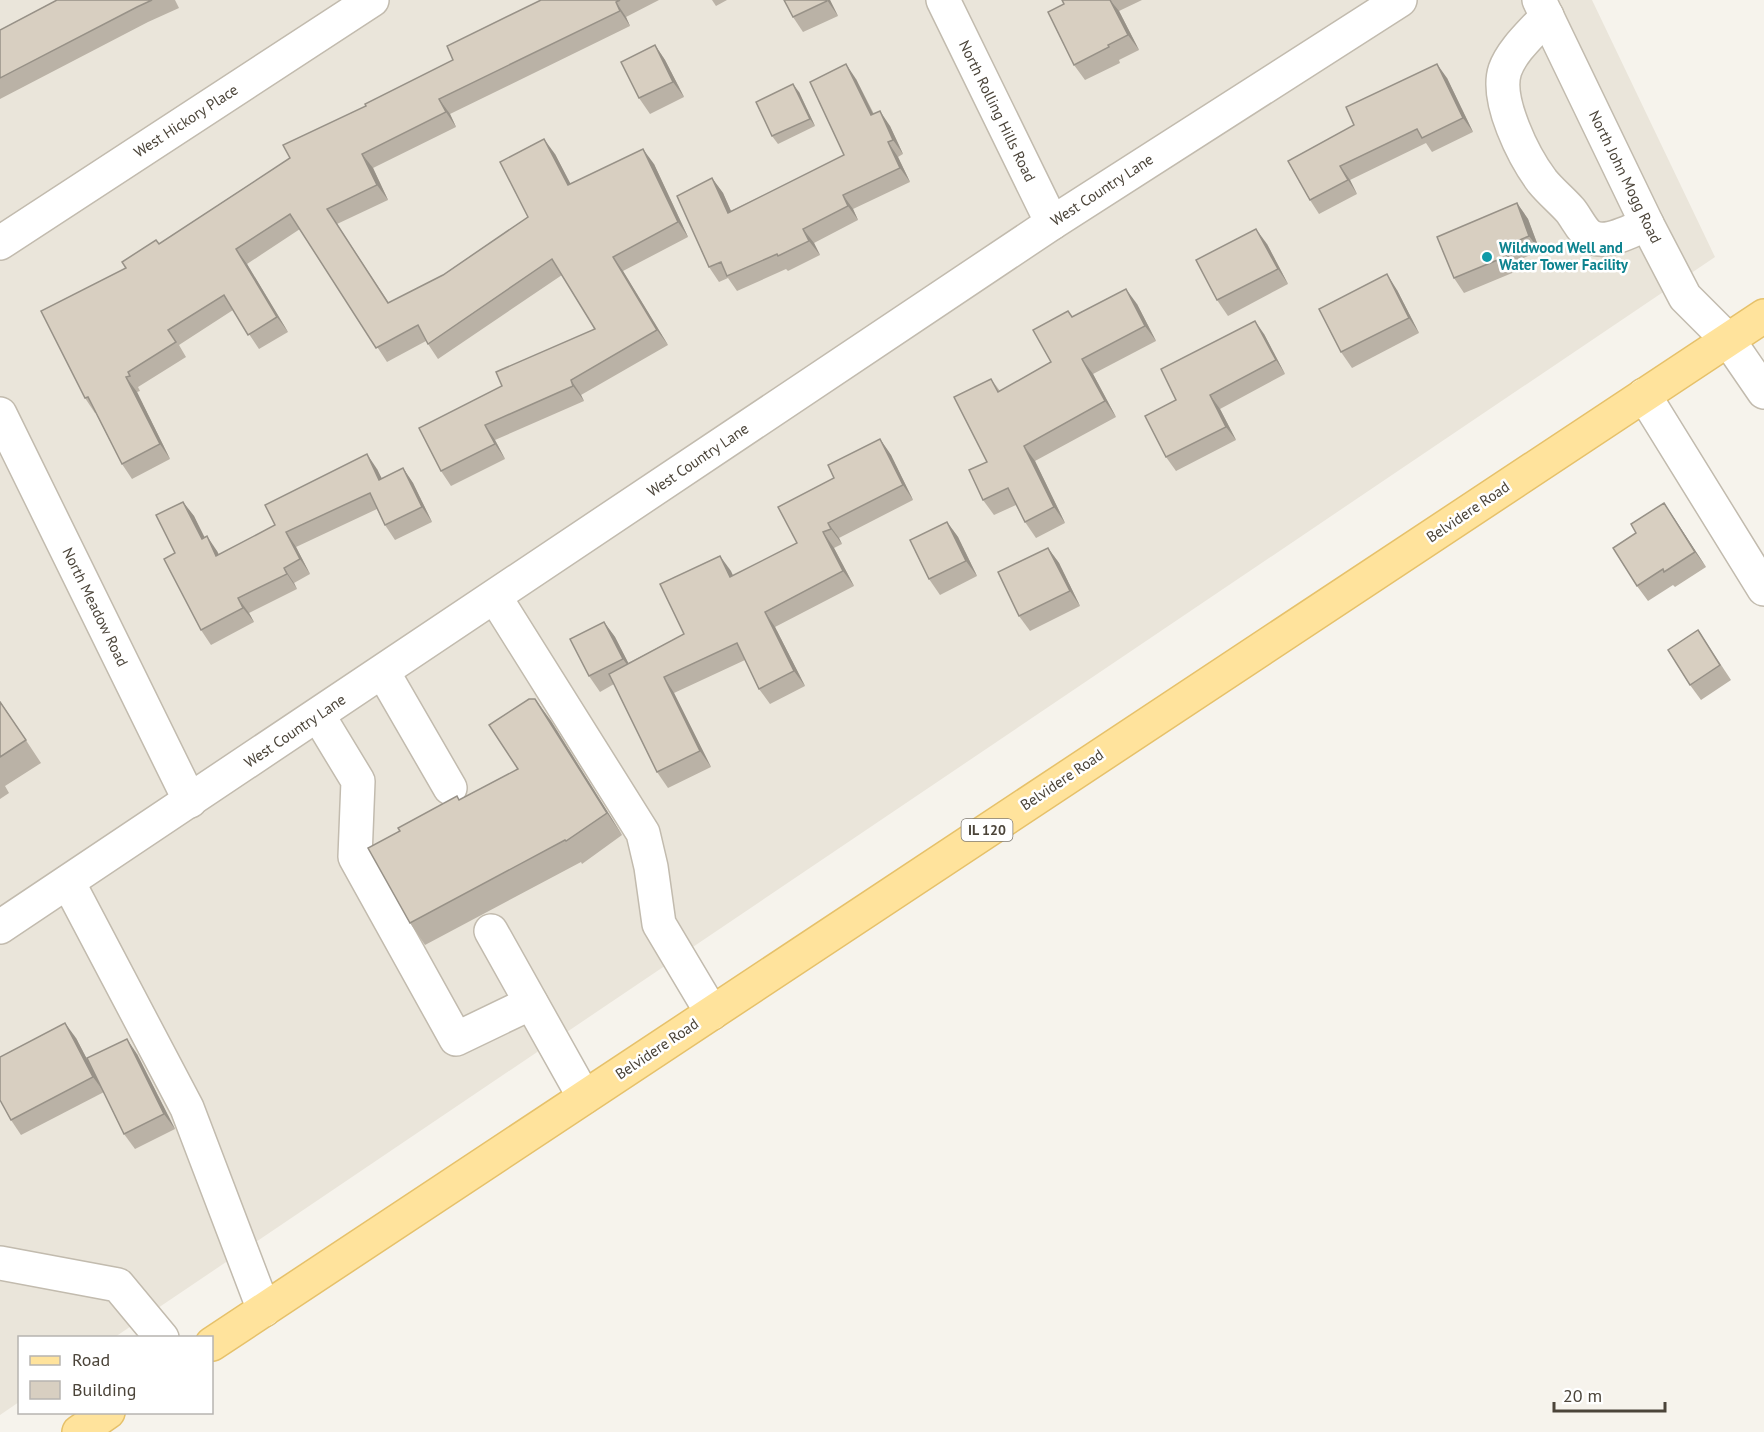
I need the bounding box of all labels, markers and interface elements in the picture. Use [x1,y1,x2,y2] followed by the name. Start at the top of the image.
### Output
[955,37,1040,185] street label: North Rolling Hills Road
[130,80,241,161] street label: West Hickory Place
[1585,107,1666,246] street label: North John Mogg Road
[1047,149,1157,230] street label: West Country Lane
[1499,238,1629,274] place label: Wildwood Well and Water Tower Facility
[1480,250,1494,264] marker: Wildwood Well and Water Tower Facility
[643,419,752,501] street label: West Country Lane
[1423,477,1513,546] street label: Belvidere Road
[58,544,133,669] street label: North Meadow Road
[240,690,349,772] street label: West Country Lane
[1017,745,1107,814] street label: Belvidere Road
[962,819,1012,841] road number: IL 120
[612,1014,702,1083] street label: Belvidere Road
[18,1336,213,1414] legend
[72,1348,110,1371] text: Road
[1554,1375,1665,1413] scale bar
[72,1378,136,1401] text: Building
[1563,1384,1602,1407] text: 20 m

